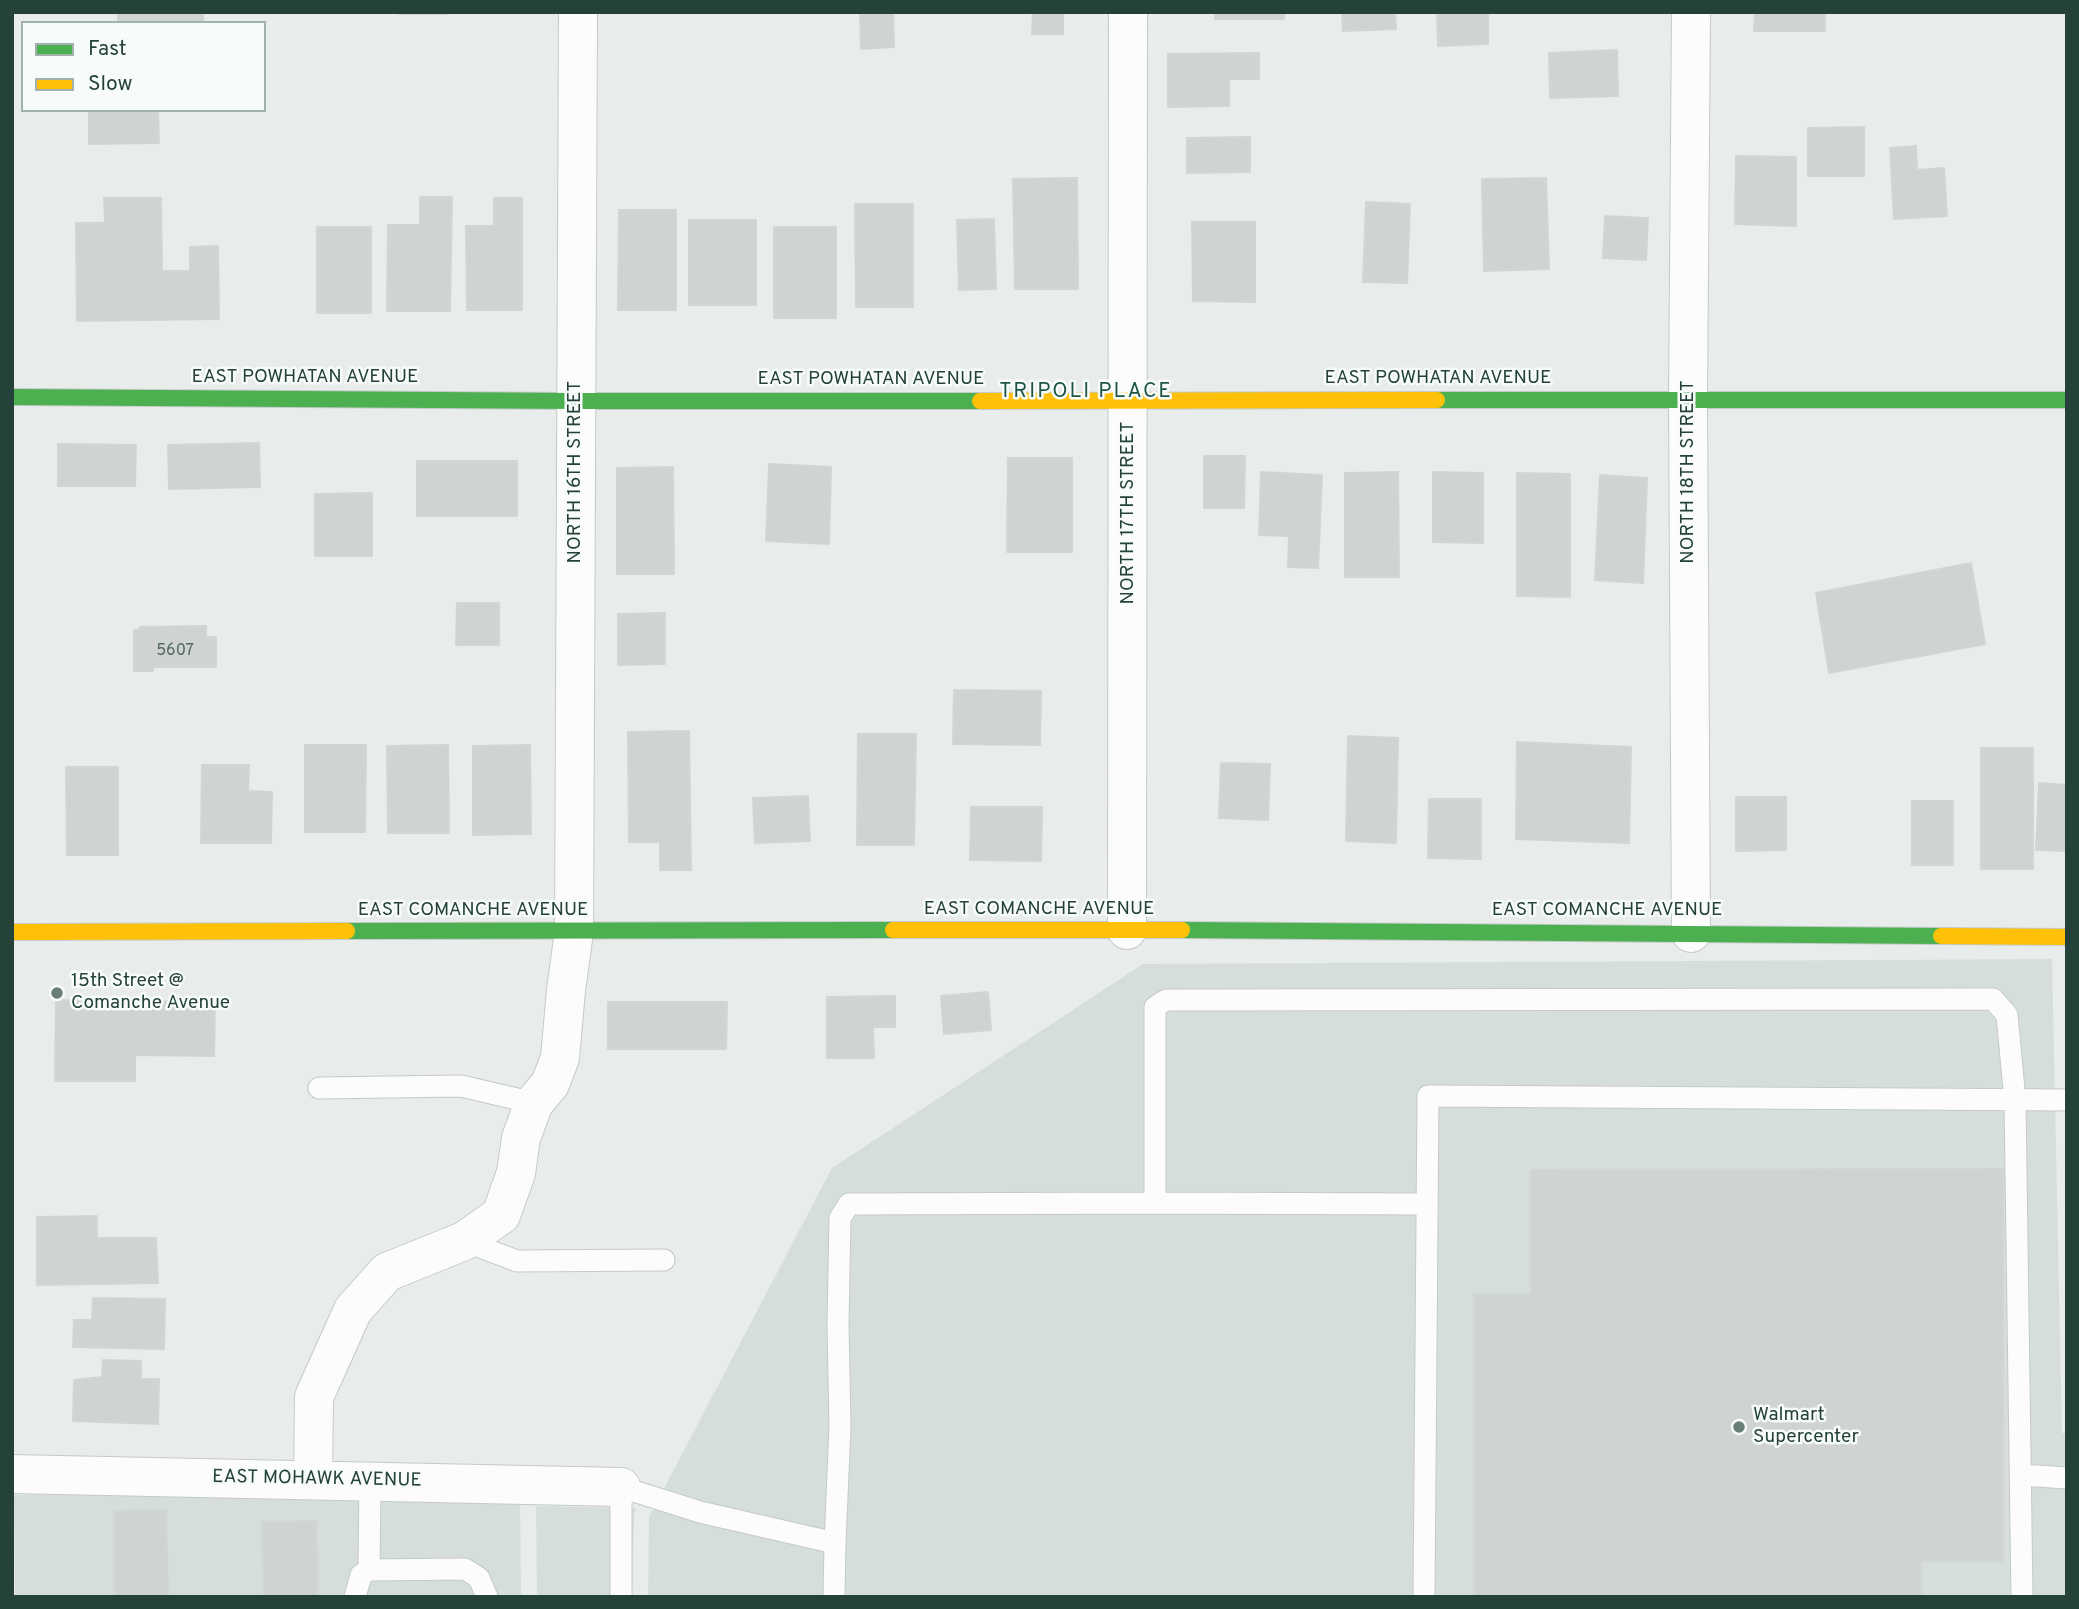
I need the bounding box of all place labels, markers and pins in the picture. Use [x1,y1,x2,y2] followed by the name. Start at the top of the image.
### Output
[71,971,230,1015] place label: 15th Street @ Comanche Avenue
[49,985,65,1001] marker: 15th Street @ Comanche Avenue
[1753,1405,1859,1449] place label: Walmart Supercenter
[1731,1419,1747,1435] marker: Walmart Supercenter

